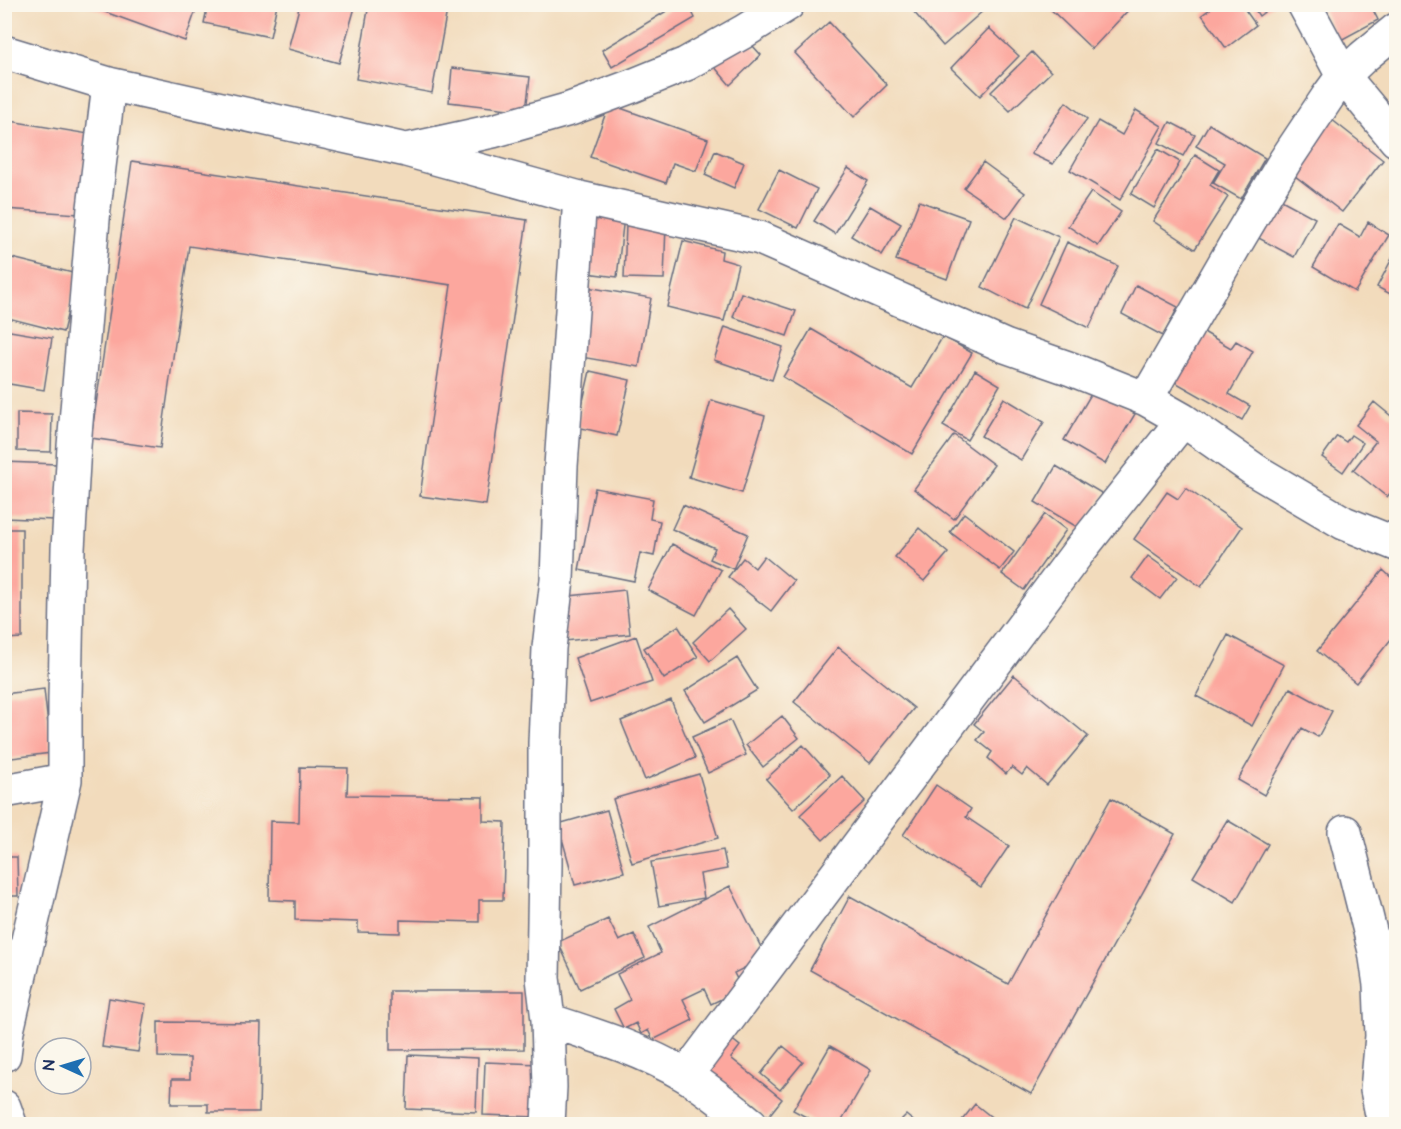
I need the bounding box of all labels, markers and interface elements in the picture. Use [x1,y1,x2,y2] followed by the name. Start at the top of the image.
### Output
[33,1036,93,1096] north arrow
[38,1059,60,1071] text: N

